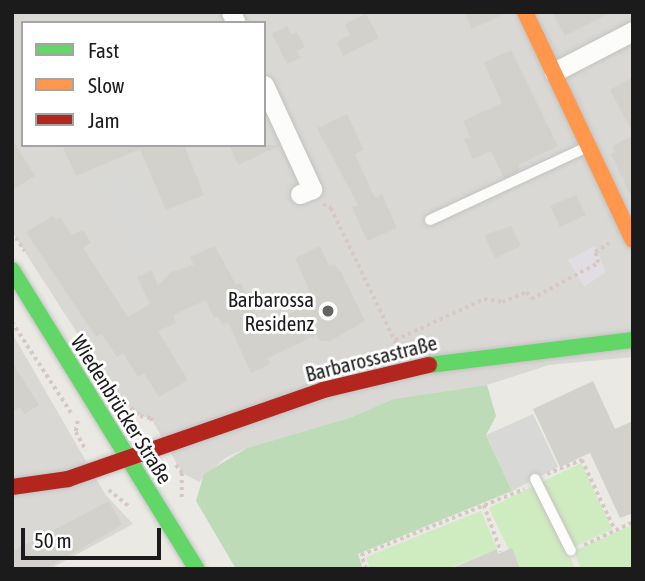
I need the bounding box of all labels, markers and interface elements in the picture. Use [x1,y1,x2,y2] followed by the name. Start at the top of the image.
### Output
[21,21,266,147] legend
[88,38,119,62] text: Fast
[88,73,124,97] text: Slow
[88,108,120,132] text: Jam
[228,286,314,336] place label: Barbarossa Residenz
[320,303,336,319] marker: Barbarossa Residenz
[303,329,439,387] street label: Barbarossastraße
[66,330,178,488] street label: Wiedenbrücker Straße
[24,514,164,558] scale bar
[34,528,72,552] text: 50 m

